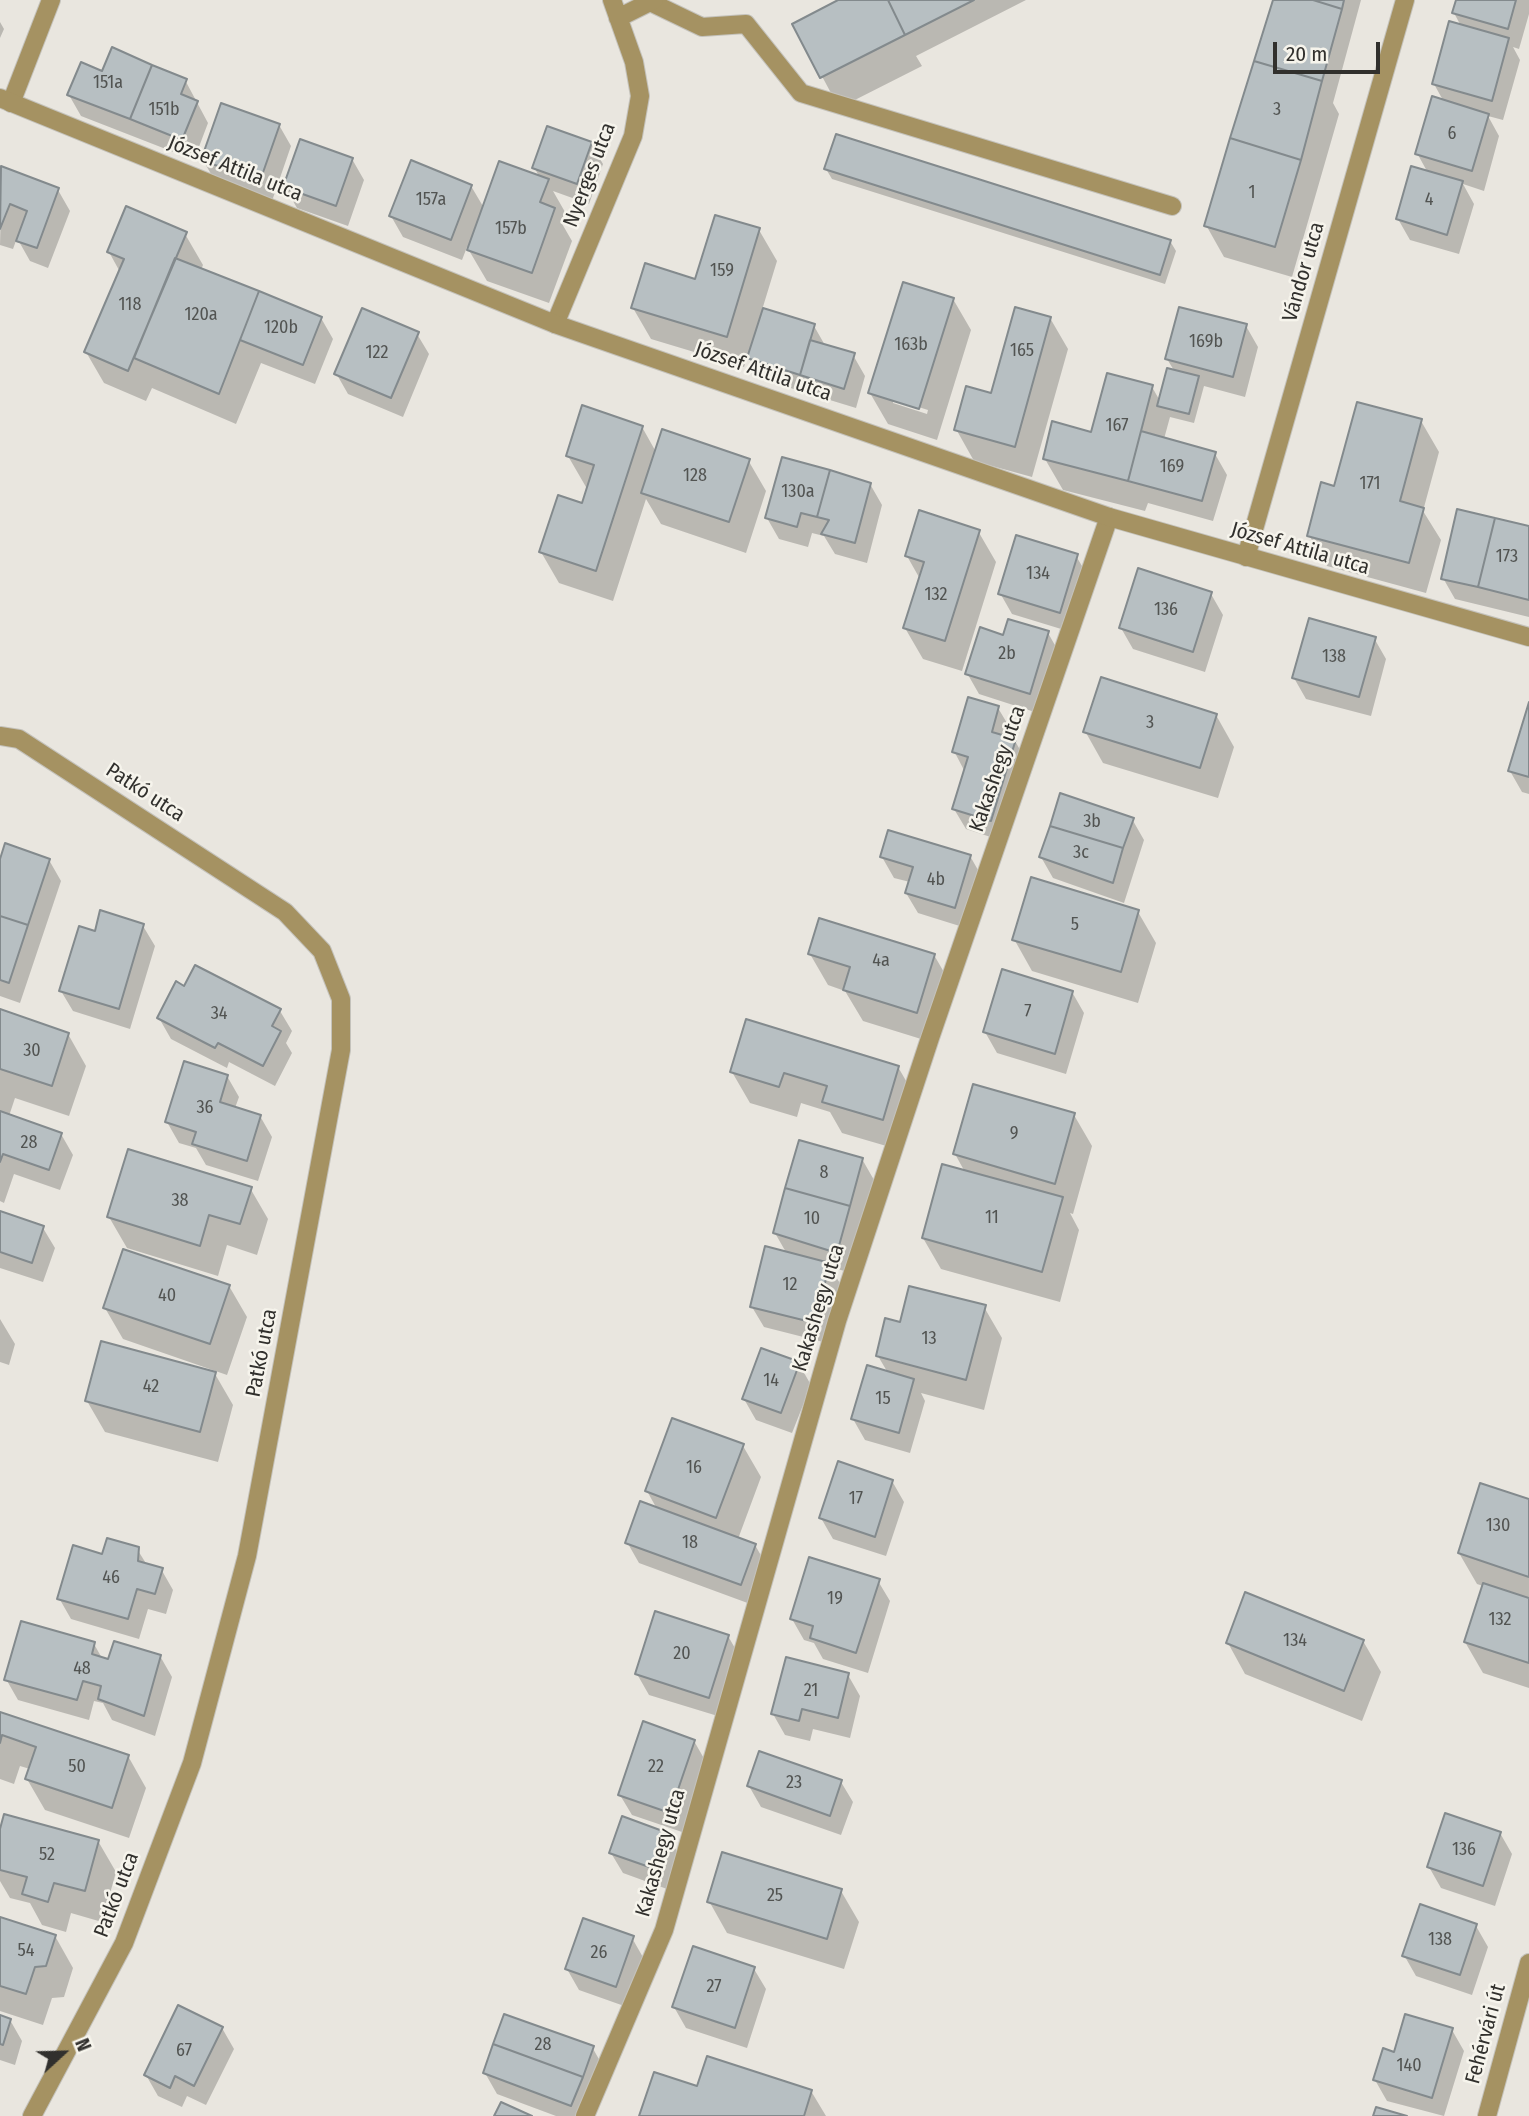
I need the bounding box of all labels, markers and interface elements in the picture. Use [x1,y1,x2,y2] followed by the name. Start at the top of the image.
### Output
[1277,28,1384,72] scale bar
[1286,41,1327,67] text: 20 m
[93,72,123,94] house number: 151a
[149,99,179,121] house number: 151b
[1273,99,1281,121] house number: 3
[559,119,621,231] street label: Nyerges utca
[1448,123,1456,145] house number: 6
[164,131,306,207] street label: József Attila utca
[1248,182,1256,204] house number: 1
[416,189,446,211] house number: 157a
[1425,189,1433,211] house number: 4
[495,218,527,240] house number: 157b
[1278,219,1330,325] street label: Vándor utca
[710,260,734,282] house number: 159
[119,294,141,316] house number: 118
[184,304,218,326] house number: 120a
[264,317,298,339] house number: 120b
[1189,331,1223,353] house number: 169b
[894,334,928,356] house number: 163b
[691,337,835,407] street label: József Attila utca
[1010,340,1034,362] house number: 165
[366,342,388,364] house number: 122
[1106,415,1128,437] house number: 167
[1160,456,1184,478] house number: 169
[683,465,707,487] house number: 128
[1359,473,1381,495] house number: 171
[781,481,815,503] house number: 130a
[1228,517,1372,581] street label: József Attila utca
[1496,546,1518,568] house number: 173
[1026,563,1050,585] house number: 134
[925,584,947,606] house number: 132
[1154,599,1178,621] house number: 136
[998,643,1016,665] house number: 2b
[1322,646,1346,668] house number: 138
[965,702,1031,836] street label: Kakashegy utca
[1146,712,1154,734] house number: 3
[101,758,189,828] street label: Patkó utca
[1083,811,1101,833] house number: 3b
[1073,842,1089,864] house number: 3c
[927,869,945,891] house number: 4b
[1071,914,1079,936] house number: 5
[872,950,890,972] house number: 4a
[1024,1001,1032,1023] house number: 7
[211,1003,227,1025] house number: 34
[23,1040,41,1062] house number: 30
[196,1097,214,1119] house number: 36
[1010,1123,1018,1145] house number: 9
[21,1132,37,1154] house number: 28
[820,1162,828,1184] house number: 8
[171,1190,189,1212] house number: 38
[985,1207,999,1229] house number: 11
[804,1208,820,1230] house number: 10
[788,1241,850,1375] street label: Kakashegy utca
[783,1274,797,1296] house number: 12
[158,1285,176,1307] house number: 40
[241,1307,283,1399] street label: Patkó utca
[921,1328,937,1350] house number: 13
[763,1370,779,1392] house number: 14
[143,1376,159,1398] house number: 42
[875,1388,891,1410] house number: 15
[686,1457,702,1479] house number: 16
[849,1488,863,1510] house number: 17
[1486,1515,1510,1537] house number: 130
[682,1532,698,1554] house number: 18
[102,1567,120,1589] house number: 46
[827,1588,843,1610] house number: 19
[1489,1609,1511,1631] house number: 132
[1283,1630,1307,1652] house number: 134
[673,1643,691,1665] house number: 20
[73,1658,91,1680] house number: 48
[804,1680,818,1702] house number: 21
[68,1756,86,1778] house number: 50
[648,1756,664,1778] house number: 22
[786,1772,802,1794] house number: 23
[631,1786,691,1920] street label: Kakashegy utca
[1452,1839,1476,1861] house number: 136
[39,1844,55,1866] house number: 52
[89,1849,145,1941] street label: Patkó utca
[767,1885,783,1907] house number: 25
[1428,1929,1452,1951] house number: 138
[18,1940,34,1962] house number: 54
[591,1942,607,1964] house number: 26
[706,1976,722,1998] house number: 27
[1461,1981,1511,2087] street label: Fehérvári út
[28,2018,98,2088] north arrow
[535,2034,551,2056] house number: 28
[70,2035,96,2055] text: N
[176,2040,192,2062] house number: 67
[1396,2055,1422,2077] house number: 140

